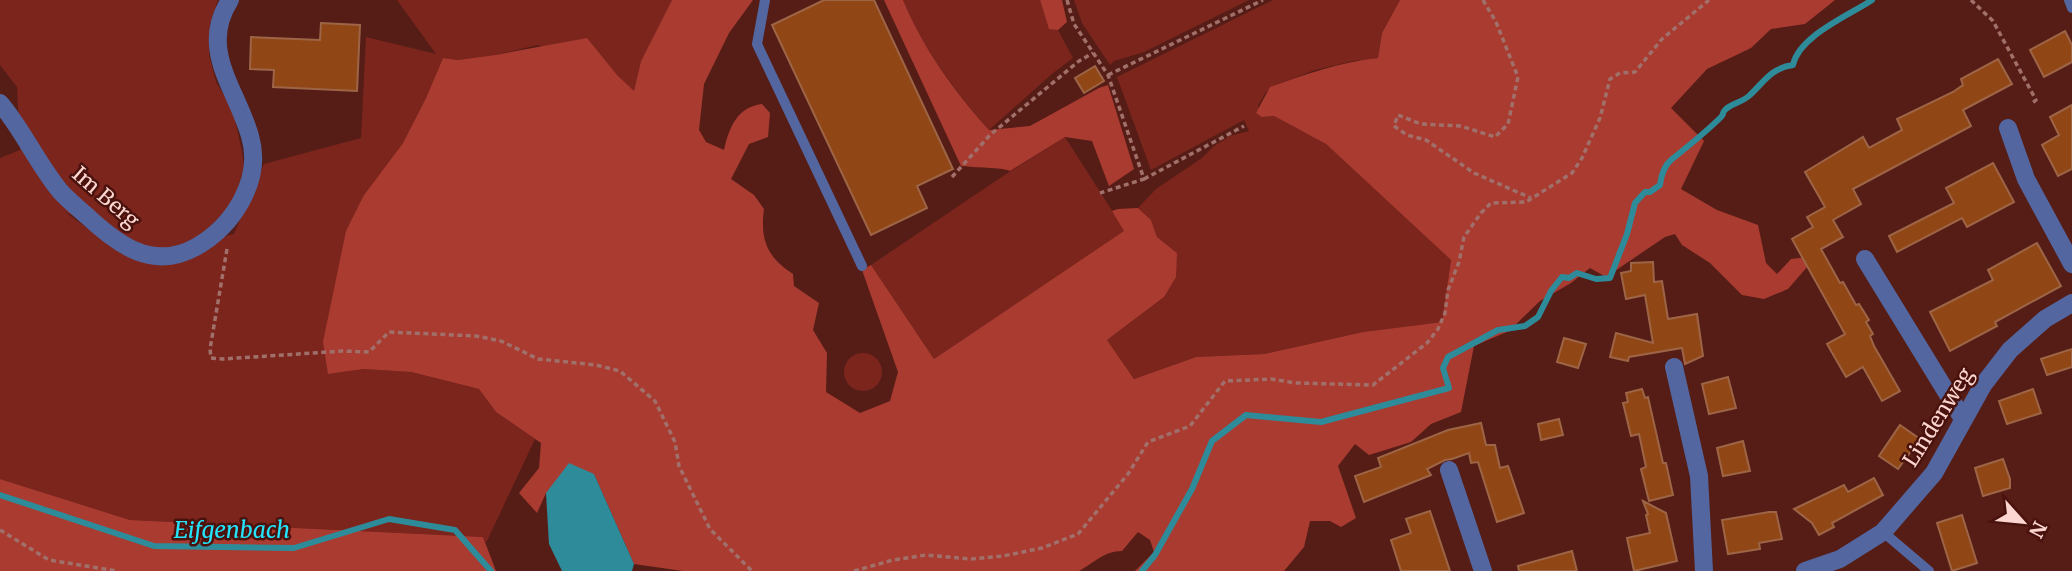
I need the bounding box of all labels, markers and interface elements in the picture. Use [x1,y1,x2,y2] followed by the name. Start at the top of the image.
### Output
[67,160,145,234] street label: Im Berg
[1897,362,1979,472] street label: Lindenweg
[1988,487,2058,557] north arrow
[174,515,290,544] water label: Eifgenbach
[2024,518,2052,542] text: N

